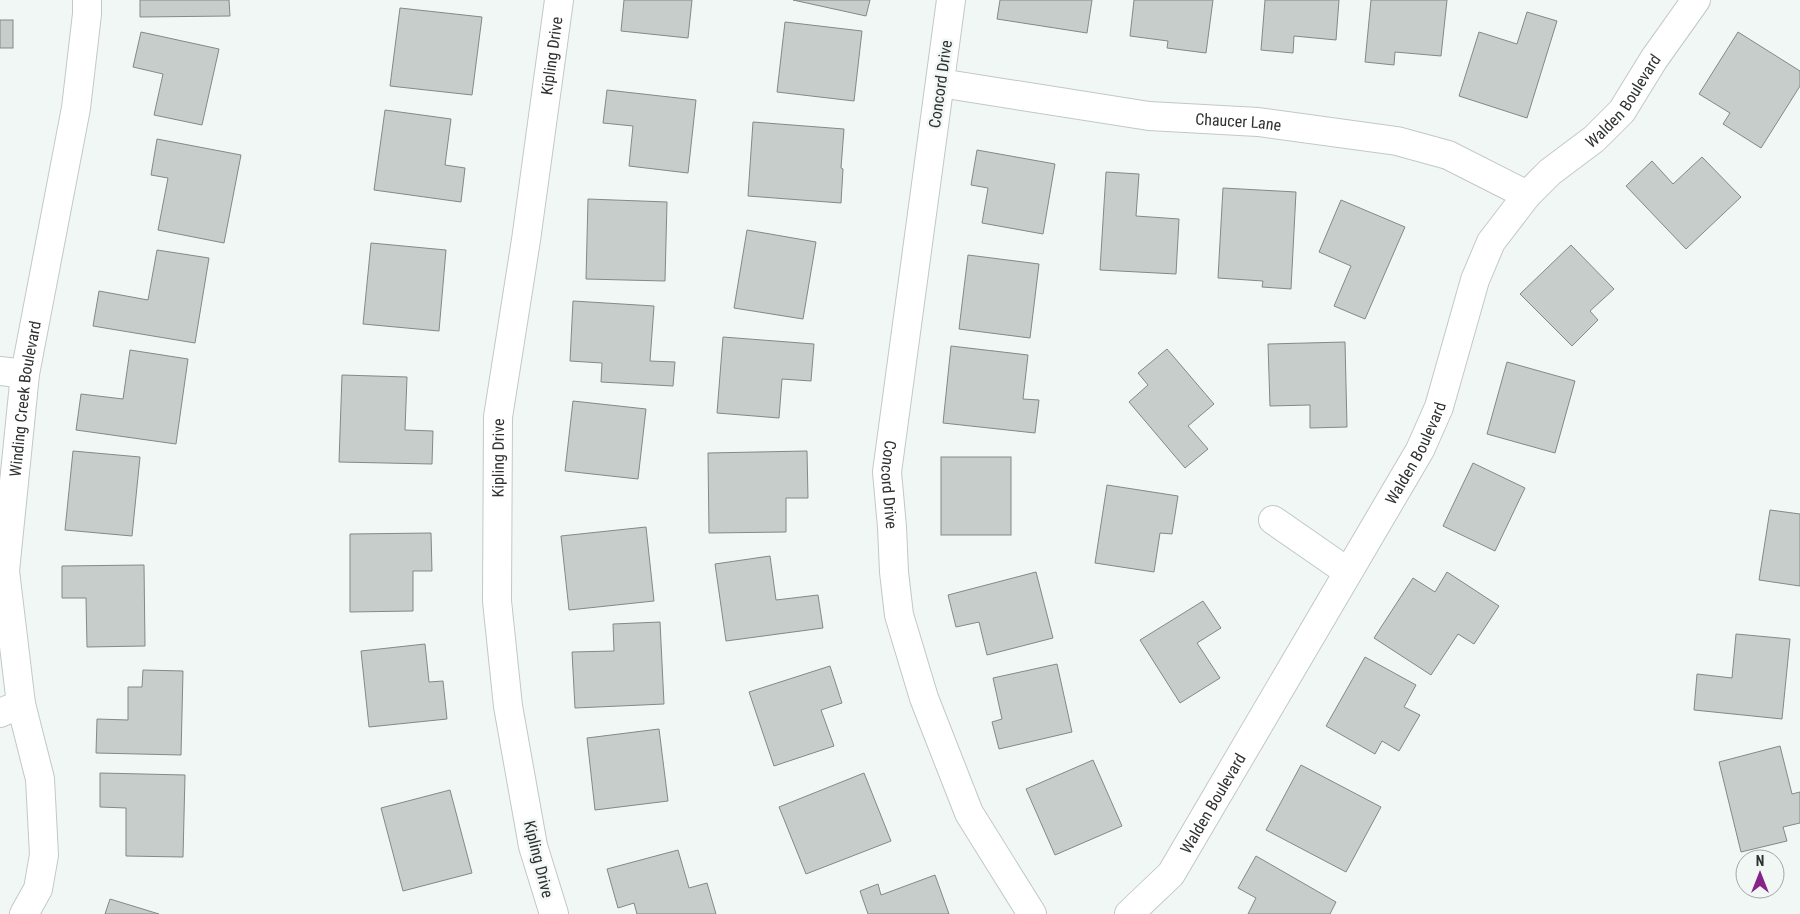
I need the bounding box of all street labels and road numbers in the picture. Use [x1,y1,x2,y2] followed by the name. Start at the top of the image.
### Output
[537,16,567,96] street label: Kipling Drive
[925,39,956,129] street label: Concord Drive
[1582,50,1665,152] street label: Walden Boulevard
[1195,110,1282,135] street label: Chaucer Lane
[6,319,45,478] street label: Winding Creek Boulevard
[1381,400,1450,508] street label: Walden Boulevard
[489,418,508,497] street label: Kipling Drive
[877,439,901,530] street label: Concord Drive
[1176,750,1250,857] street label: Walden Boulevard
[520,819,557,900] street label: Kipling Drive

